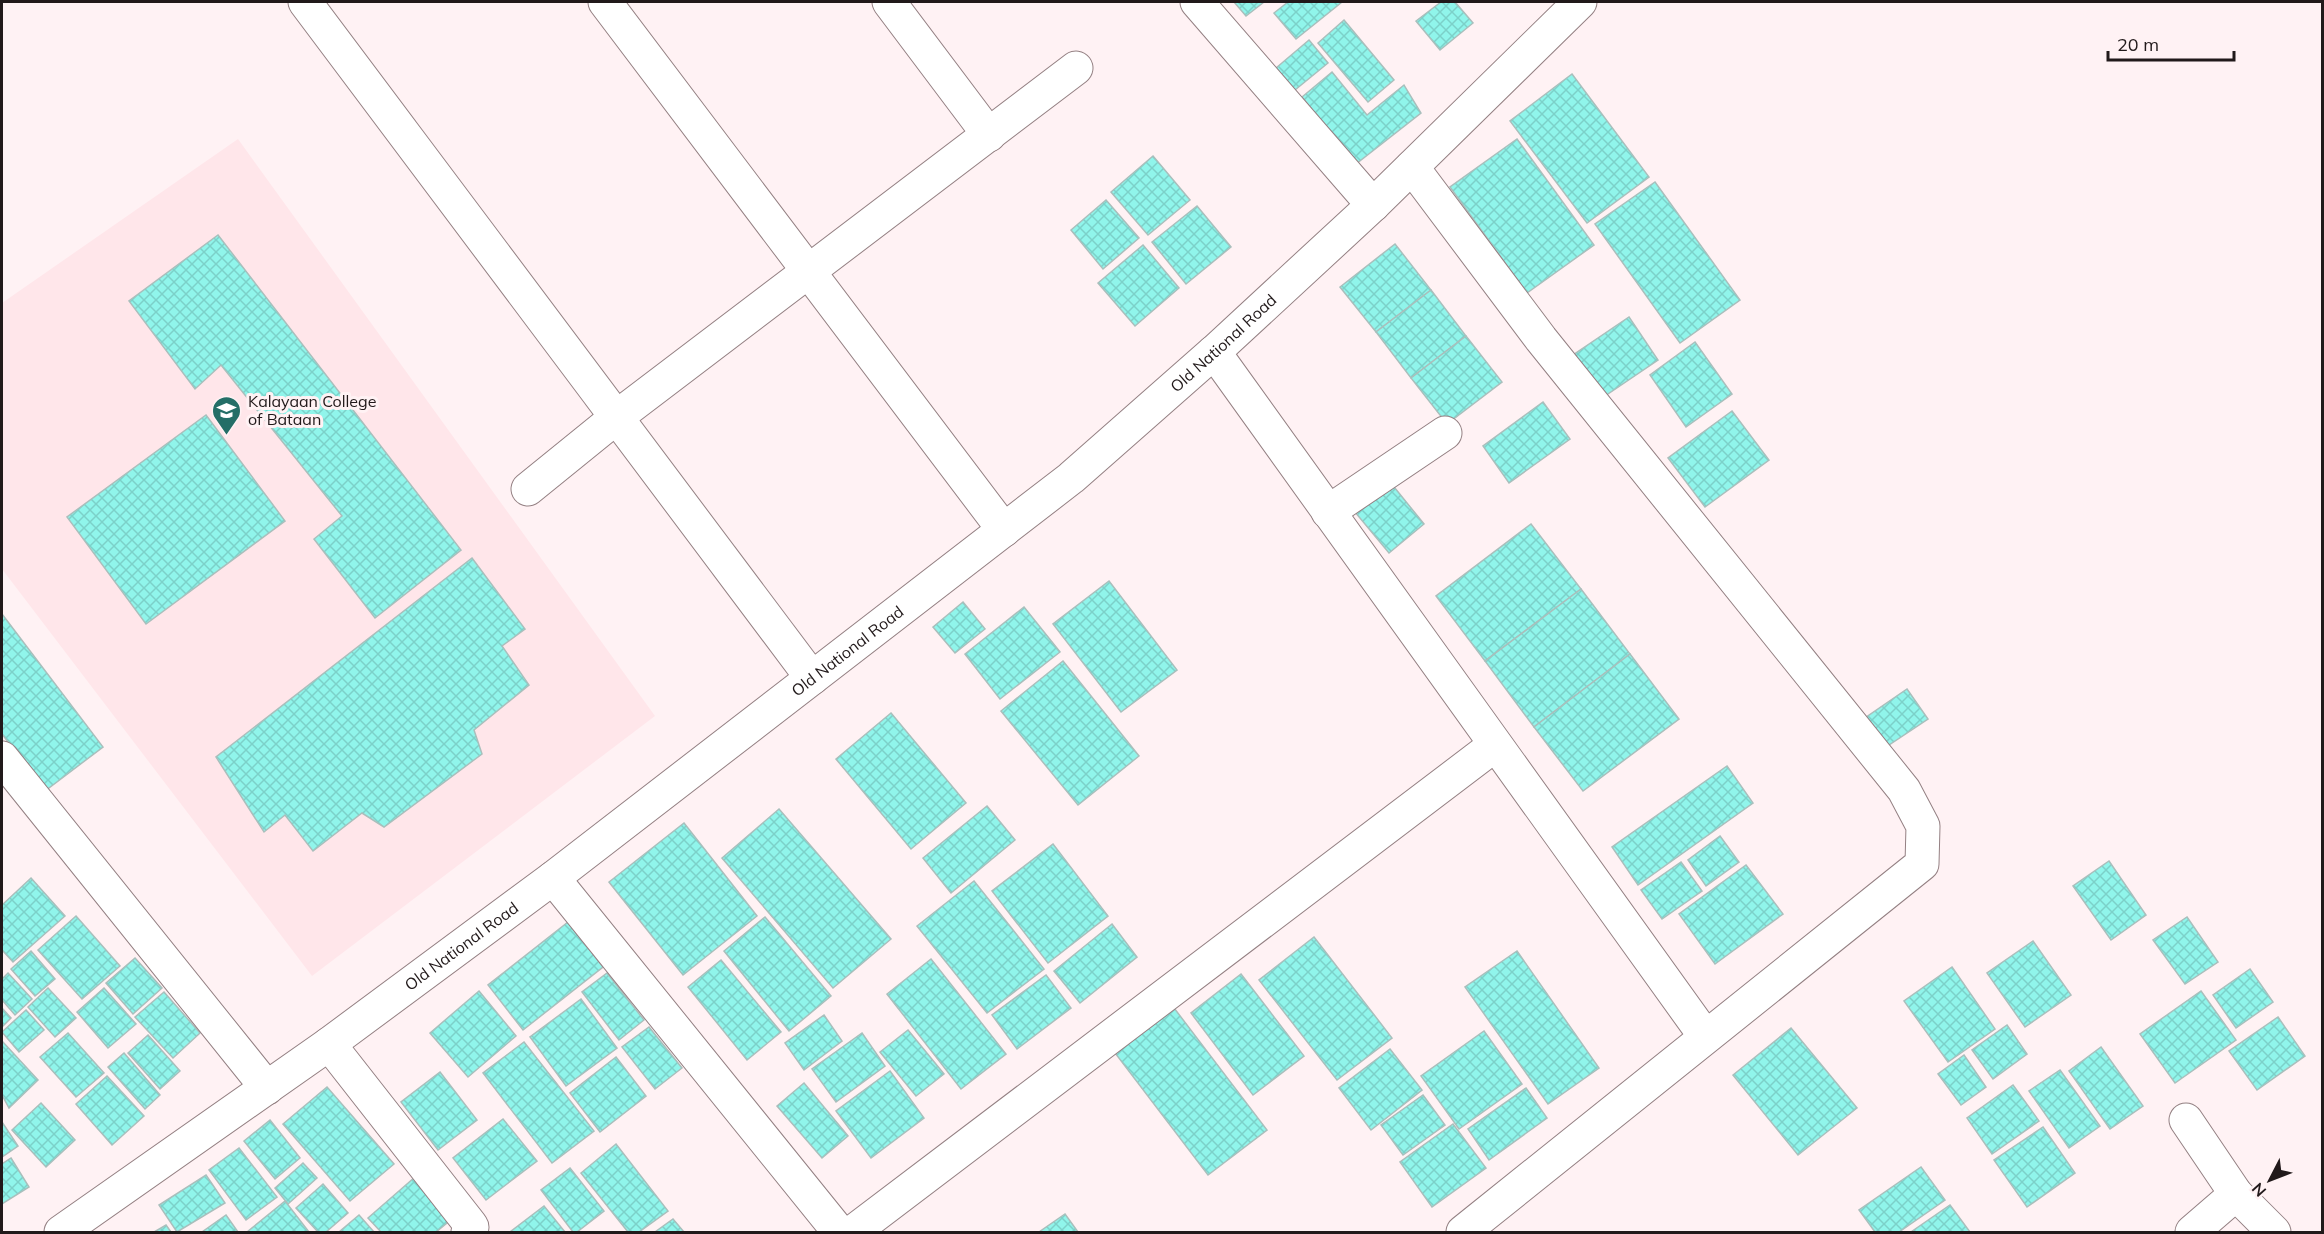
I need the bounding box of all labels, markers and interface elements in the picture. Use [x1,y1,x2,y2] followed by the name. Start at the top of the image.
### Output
[2108,24,2234,62] scale bar
[2117,33,2159,56] text: 20 m
[1166,290,1280,396] street label: Old National Road
[248,391,376,429] place label: Kalayaan College of Bataan
[211,394,243,436] school or university icon: Kalayaan College of Bataan
[787,601,907,700] street label: Old National Road
[401,897,522,995] street label: Old National Road
[2240,1150,2300,1210] north arrow
[2247,1179,2270,1201] text: N

